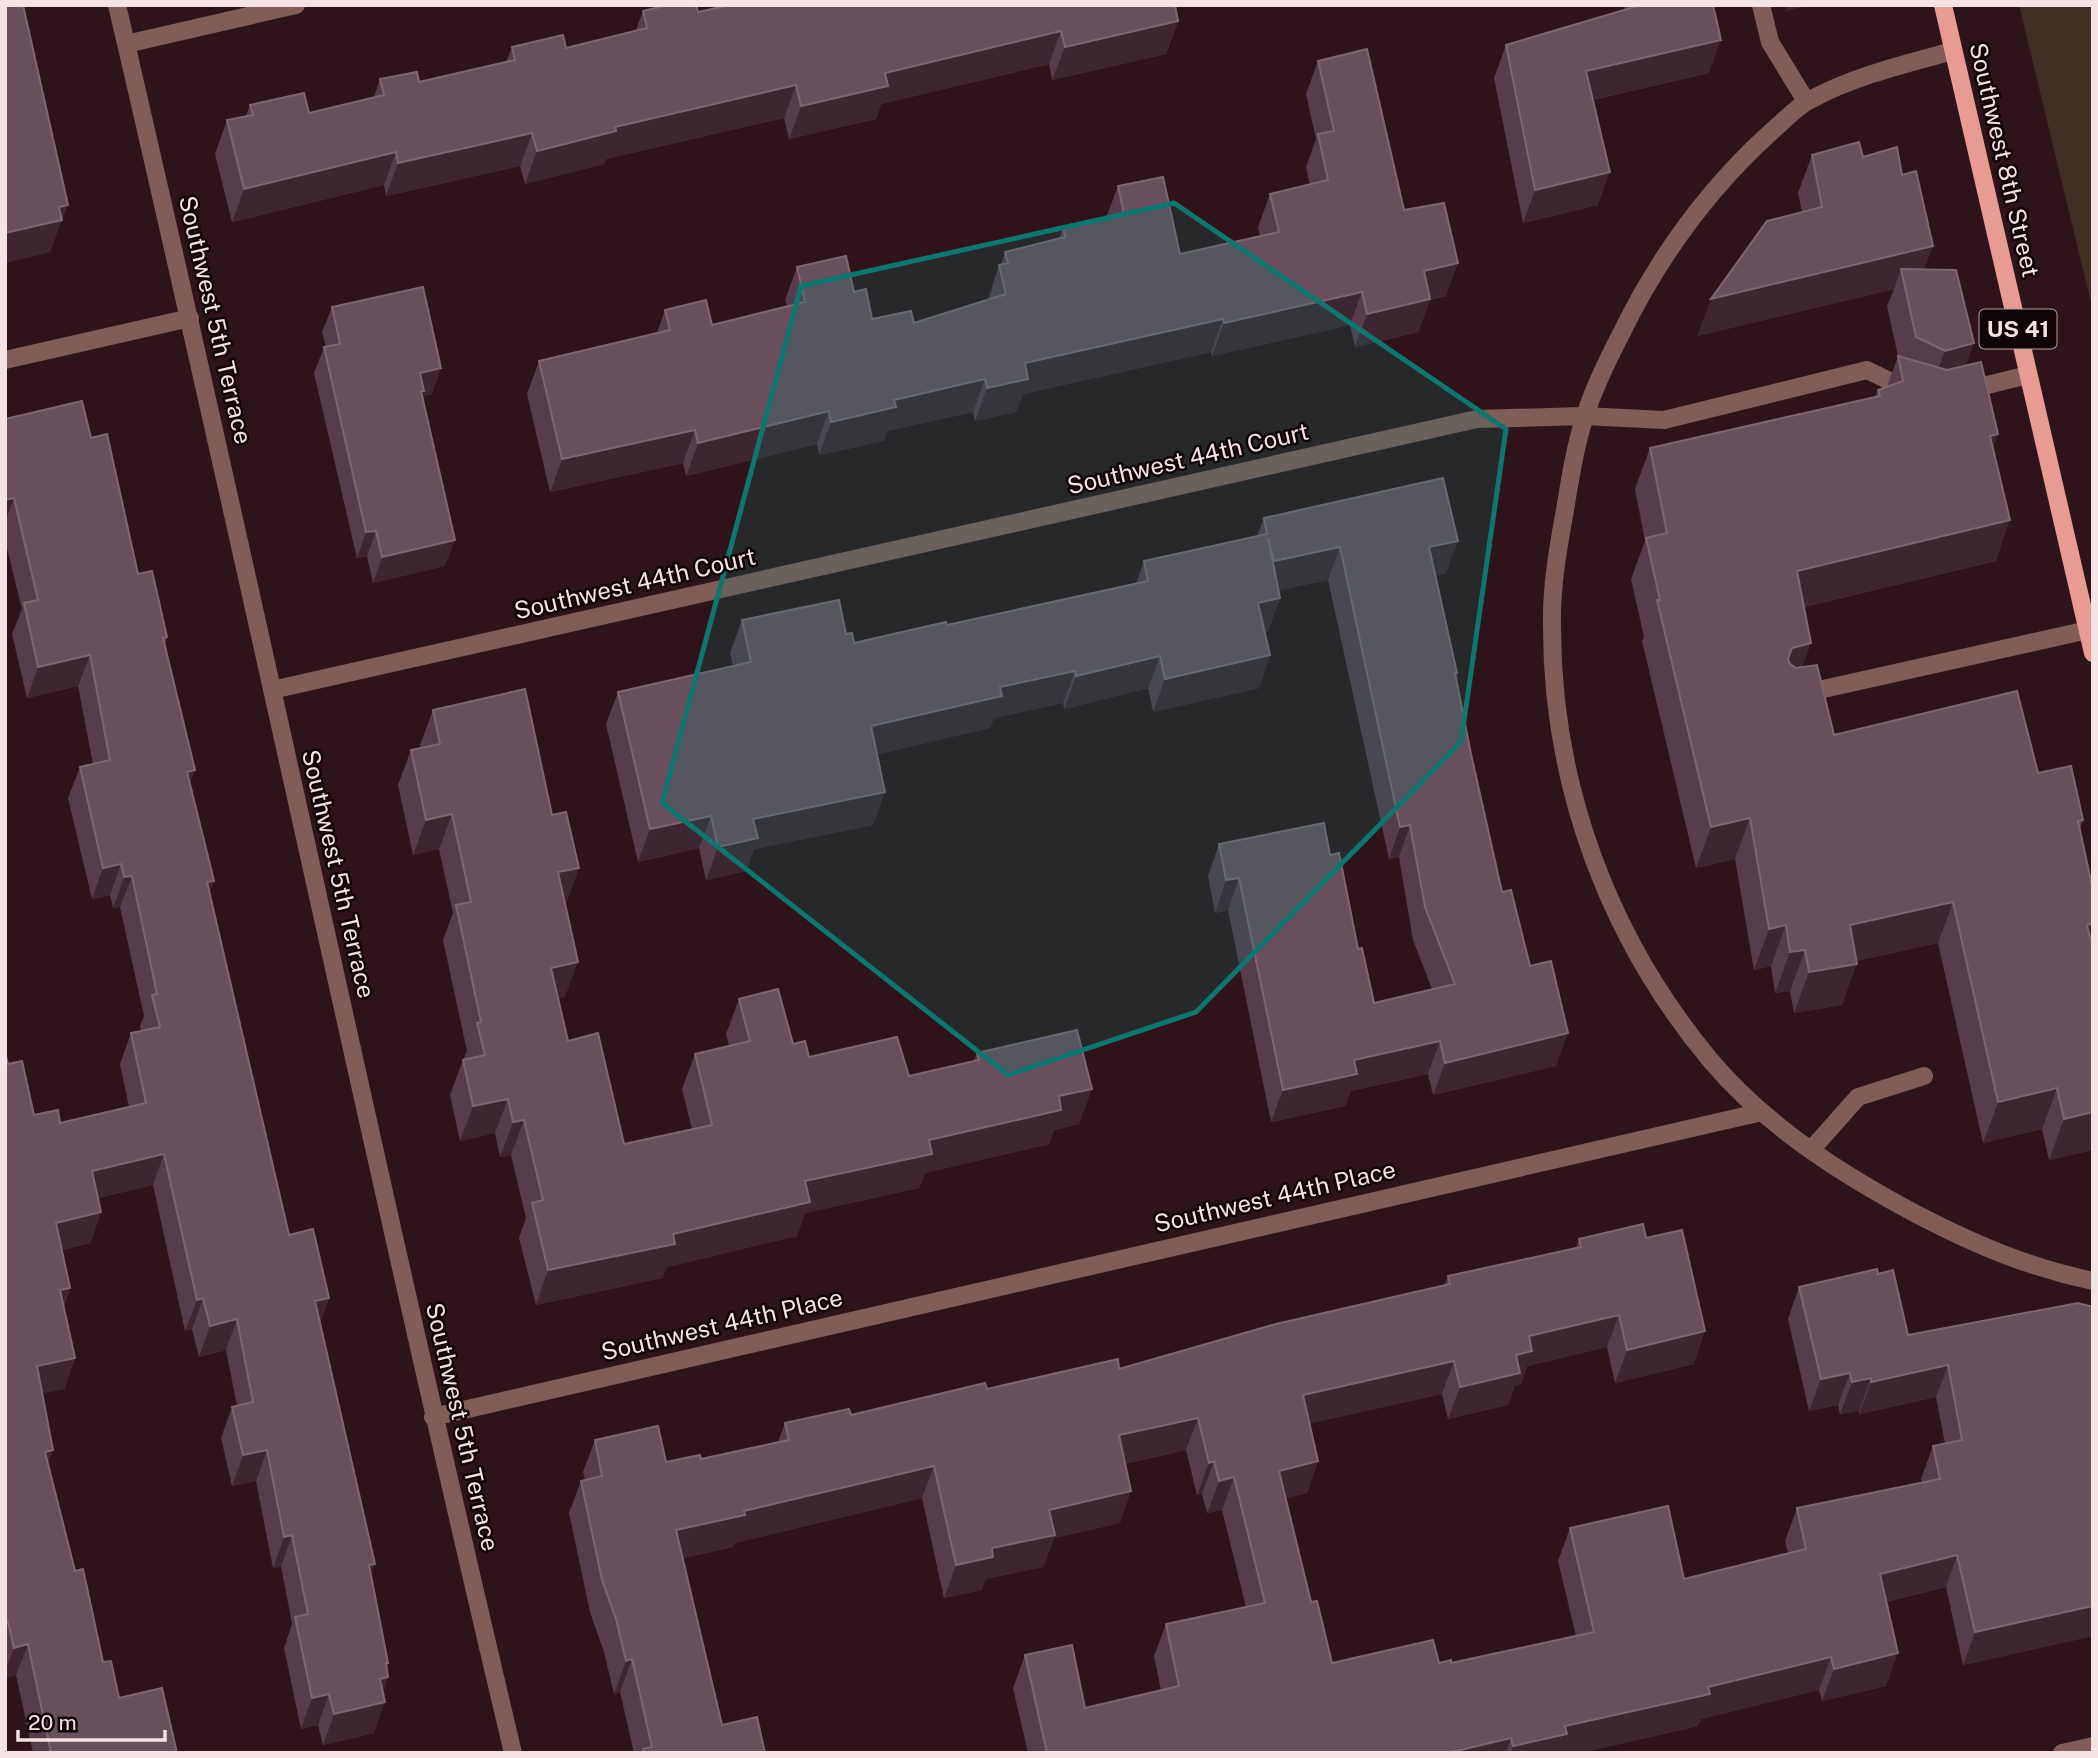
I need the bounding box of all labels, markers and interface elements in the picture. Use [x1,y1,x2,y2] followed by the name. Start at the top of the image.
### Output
[1964,40,2046,280] street label: Southwest 8th Street
[174,193,258,447] street label: Southwest 5th Terrace
[1980,310,2056,348] road number: US 41
[1064,417,1311,499] street label: Southwest 44th Court
[511,542,758,624] street label: Southwest 44th Court
[297,747,381,1001] street label: Southwest 5th Terrace
[1151,1155,1398,1237] street label: Southwest 44th Place
[598,1283,845,1365] street label: Southwest 44th Place
[421,1300,505,1554] street label: Southwest 5th Terrace
[18,1698,164,1742] scale bar
[28,1710,77,1735] text: 20 m

